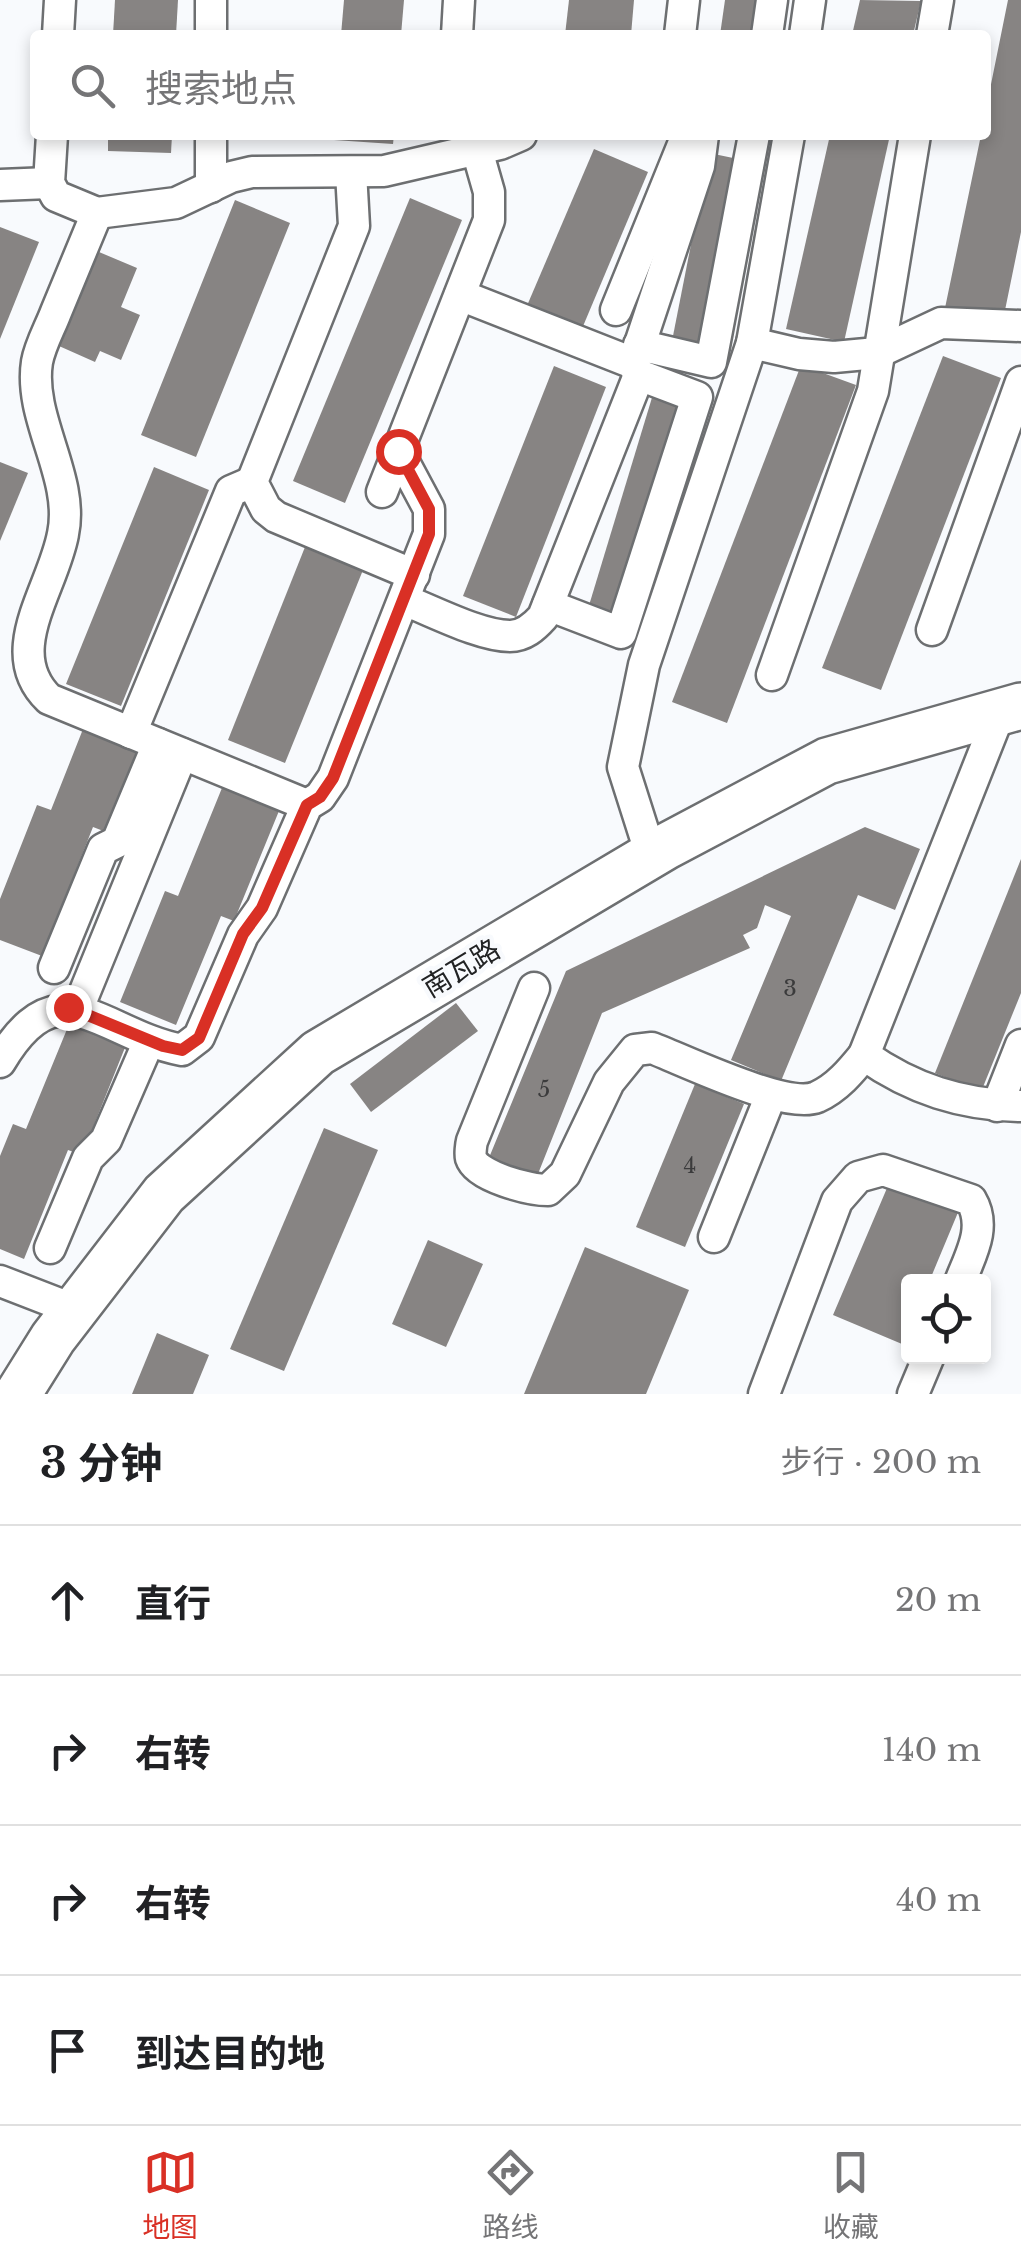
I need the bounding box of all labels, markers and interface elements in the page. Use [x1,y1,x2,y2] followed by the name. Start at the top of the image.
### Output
[30,30,991,140] search box
[65,58,120,113] icon: search
[145,65,297,112] text: 搜索地点
[376,429,422,475] route start
[416,932,506,1005] street label: 南瓦路
[783,975,797,1002] house number: 3
[46,985,92,1031] route end
[538,1076,550,1103] house number: 5
[684,1152,696,1179] house number: 4
[901,1274,991,1364] map controls
[901,1274,991,1364] button: locate
[40,1437,162,1489] text: 3 分钟
[781,1442,981,1482] text: 步行 · 200 m
[40,1573,95,1628] icon: ahead
[135,1580,211,1627] text: 直行
[895,1580,981,1620] text: 20 m
[40,1723,95,1778] icon: right
[135,1730,211,1777] text: 右转
[882,1730,981,1770] text: 140 m
[40,1873,95,1928] icon: right
[135,1880,211,1927] text: 右转
[896,1880,981,1920] text: 40 m
[40,2023,95,2078] icon: arrive
[135,2030,325,2077] text: 到达目的地
[142,2145,198,2245] tab: 地图
[482,2145,539,2245] tab: 路线
[823,2145,879,2245] tab: 收藏

